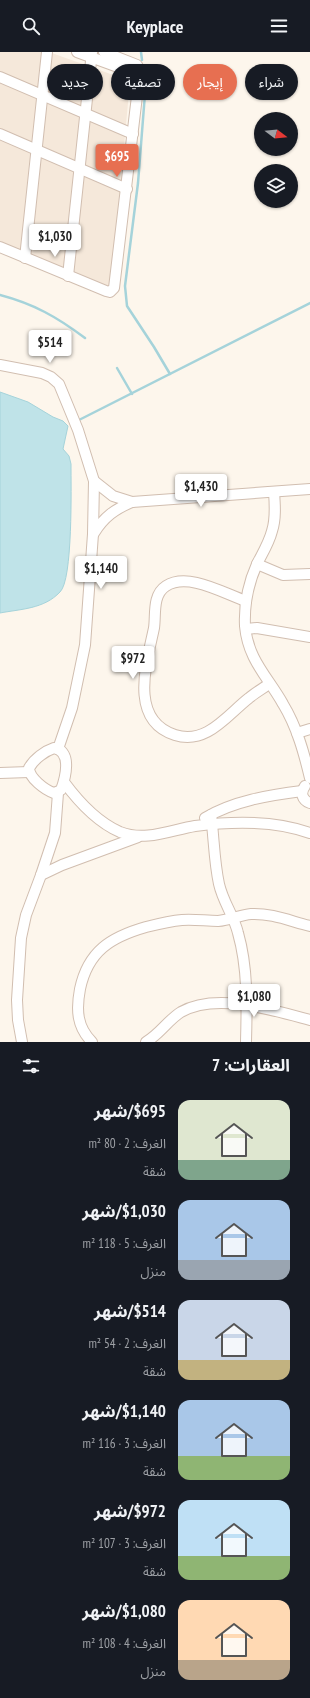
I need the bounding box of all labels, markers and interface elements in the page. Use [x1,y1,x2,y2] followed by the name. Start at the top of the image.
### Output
[20,15,42,37] icon: search
[127,15,184,38] text: Keyplace
[268,15,290,37] icon: menu
[47,64,103,100] chip: جديد
[111,64,175,100] chip: تصفية
[183,64,237,100] chip: إيجار
[245,64,298,100] chip: شراء
[254,112,298,156] north arrow
[254,112,298,208] map controls
[93,144,141,178] pin: $695
[105,148,129,165] text: $695
[254,164,298,208] button: layers
[22,224,88,258] pin: $1,030
[38,228,72,245] text: $1,030
[26,330,74,364] pin: $514
[38,334,62,351] text: $514
[168,474,234,508] pin: $1,430
[184,478,218,495] text: $1,430
[68,556,134,590] pin: $1,140
[84,560,118,577] text: $1,140
[109,646,157,680] pin: $972
[121,650,145,667] text: $972
[221,984,287,1018] pin: $1,080
[237,988,271,1005] text: $1,080
[212,1054,290,1076] text: العقارات: 7
[20,1055,42,1077] icon: filters
[94,1100,166,1122] text: $695/شهر
[210,1116,258,1164] icon: home
[88,1135,166,1152] text: الغرف: 2 · 80 m²
[143,1163,166,1180] text: شقة
[82,1200,166,1222] text: $1,030/شهر
[210,1216,258,1264] icon: home
[83,1235,166,1252] text: الغرف: 5 · 118 m²
[141,1263,166,1280] text: منزل
[94,1300,166,1322] text: $514/شهر
[210,1316,258,1364] icon: home
[88,1335,166,1352] text: الغرف: 2 · 54 m²
[143,1363,166,1380] text: شقة
[82,1400,166,1422] text: $1,140/شهر
[210,1416,258,1464] icon: home
[83,1435,166,1452] text: الغرف: 3 · 116 m²
[143,1463,166,1480] text: شقة
[94,1500,166,1522] text: $972/شهر
[210,1516,258,1564] icon: home
[83,1535,166,1552] text: الغرف: 3 · 107 m²
[143,1563,166,1580] text: شقة
[82,1600,166,1622] text: $1,080/شهر
[210,1616,258,1664] icon: home
[83,1635,166,1652] text: الغرف: 4 · 108 m²
[141,1663,166,1680] text: منزل

